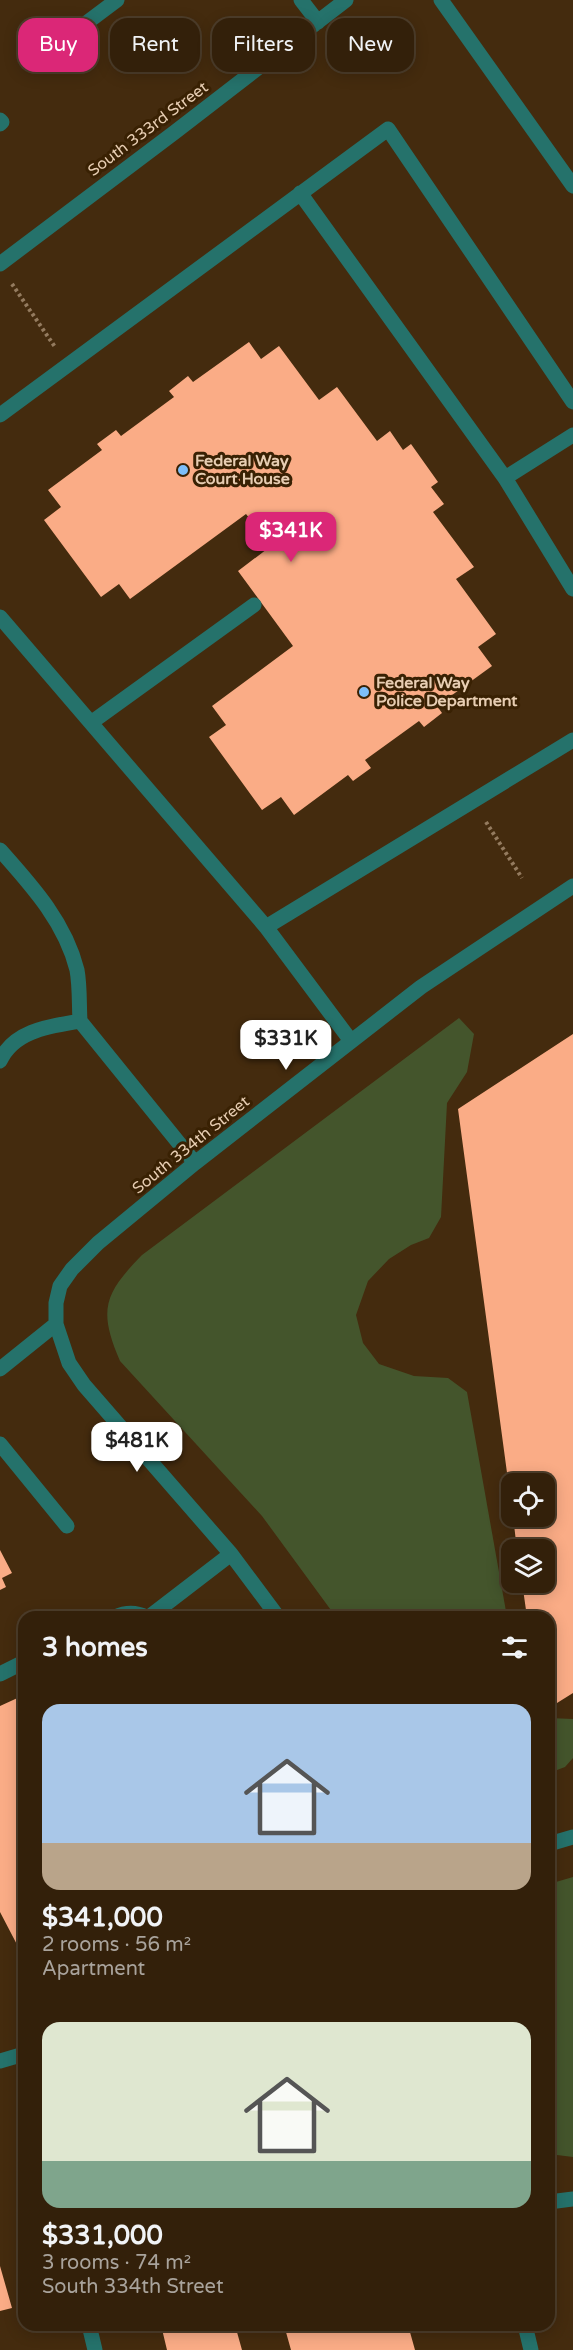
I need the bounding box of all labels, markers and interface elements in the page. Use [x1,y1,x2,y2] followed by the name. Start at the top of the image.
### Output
[18,18,98,72] chip: Buy
[110,18,200,72] chip: Rent
[212,18,315,72] chip: Filters
[327,18,414,72] chip: New
[84,77,212,181] street label: South 333rd Street
[195,451,290,489] place label: Federal Way Court House
[176,463,190,477] marker: Federal Way Court House
[249,512,333,563] pin: $341K
[259,519,323,543] text: $341K
[376,673,518,711] place label: Federal Way Police Department
[357,685,371,699] marker: Federal Way Police Department
[244,1020,328,1071] pin: $331K
[254,1027,318,1051] text: $331K
[128,1092,254,1198] street label: South 334th Street
[95,1422,179,1473] pin: $481K
[105,1429,169,1453] text: $481K
[501,1473,555,1593] map controls
[501,1473,555,1527] button: locate
[501,1539,555,1593] button: layers
[498,1631,531,1664] icon: filters
[42,1632,148,1663] text: 3 homes
[233,1743,341,1851] icon: home
[42,1902,163,1933] text: $341,000
[42,1933,191,1957] text: 2 rooms · 56 m²
[42,1957,145,1981] text: Apartment
[233,2061,341,2169] icon: home
[42,2220,163,2251] text: $331,000
[42,2251,191,2275] text: 3 rooms · 74 m²
[42,2275,224,2299] text: South 334th Street

